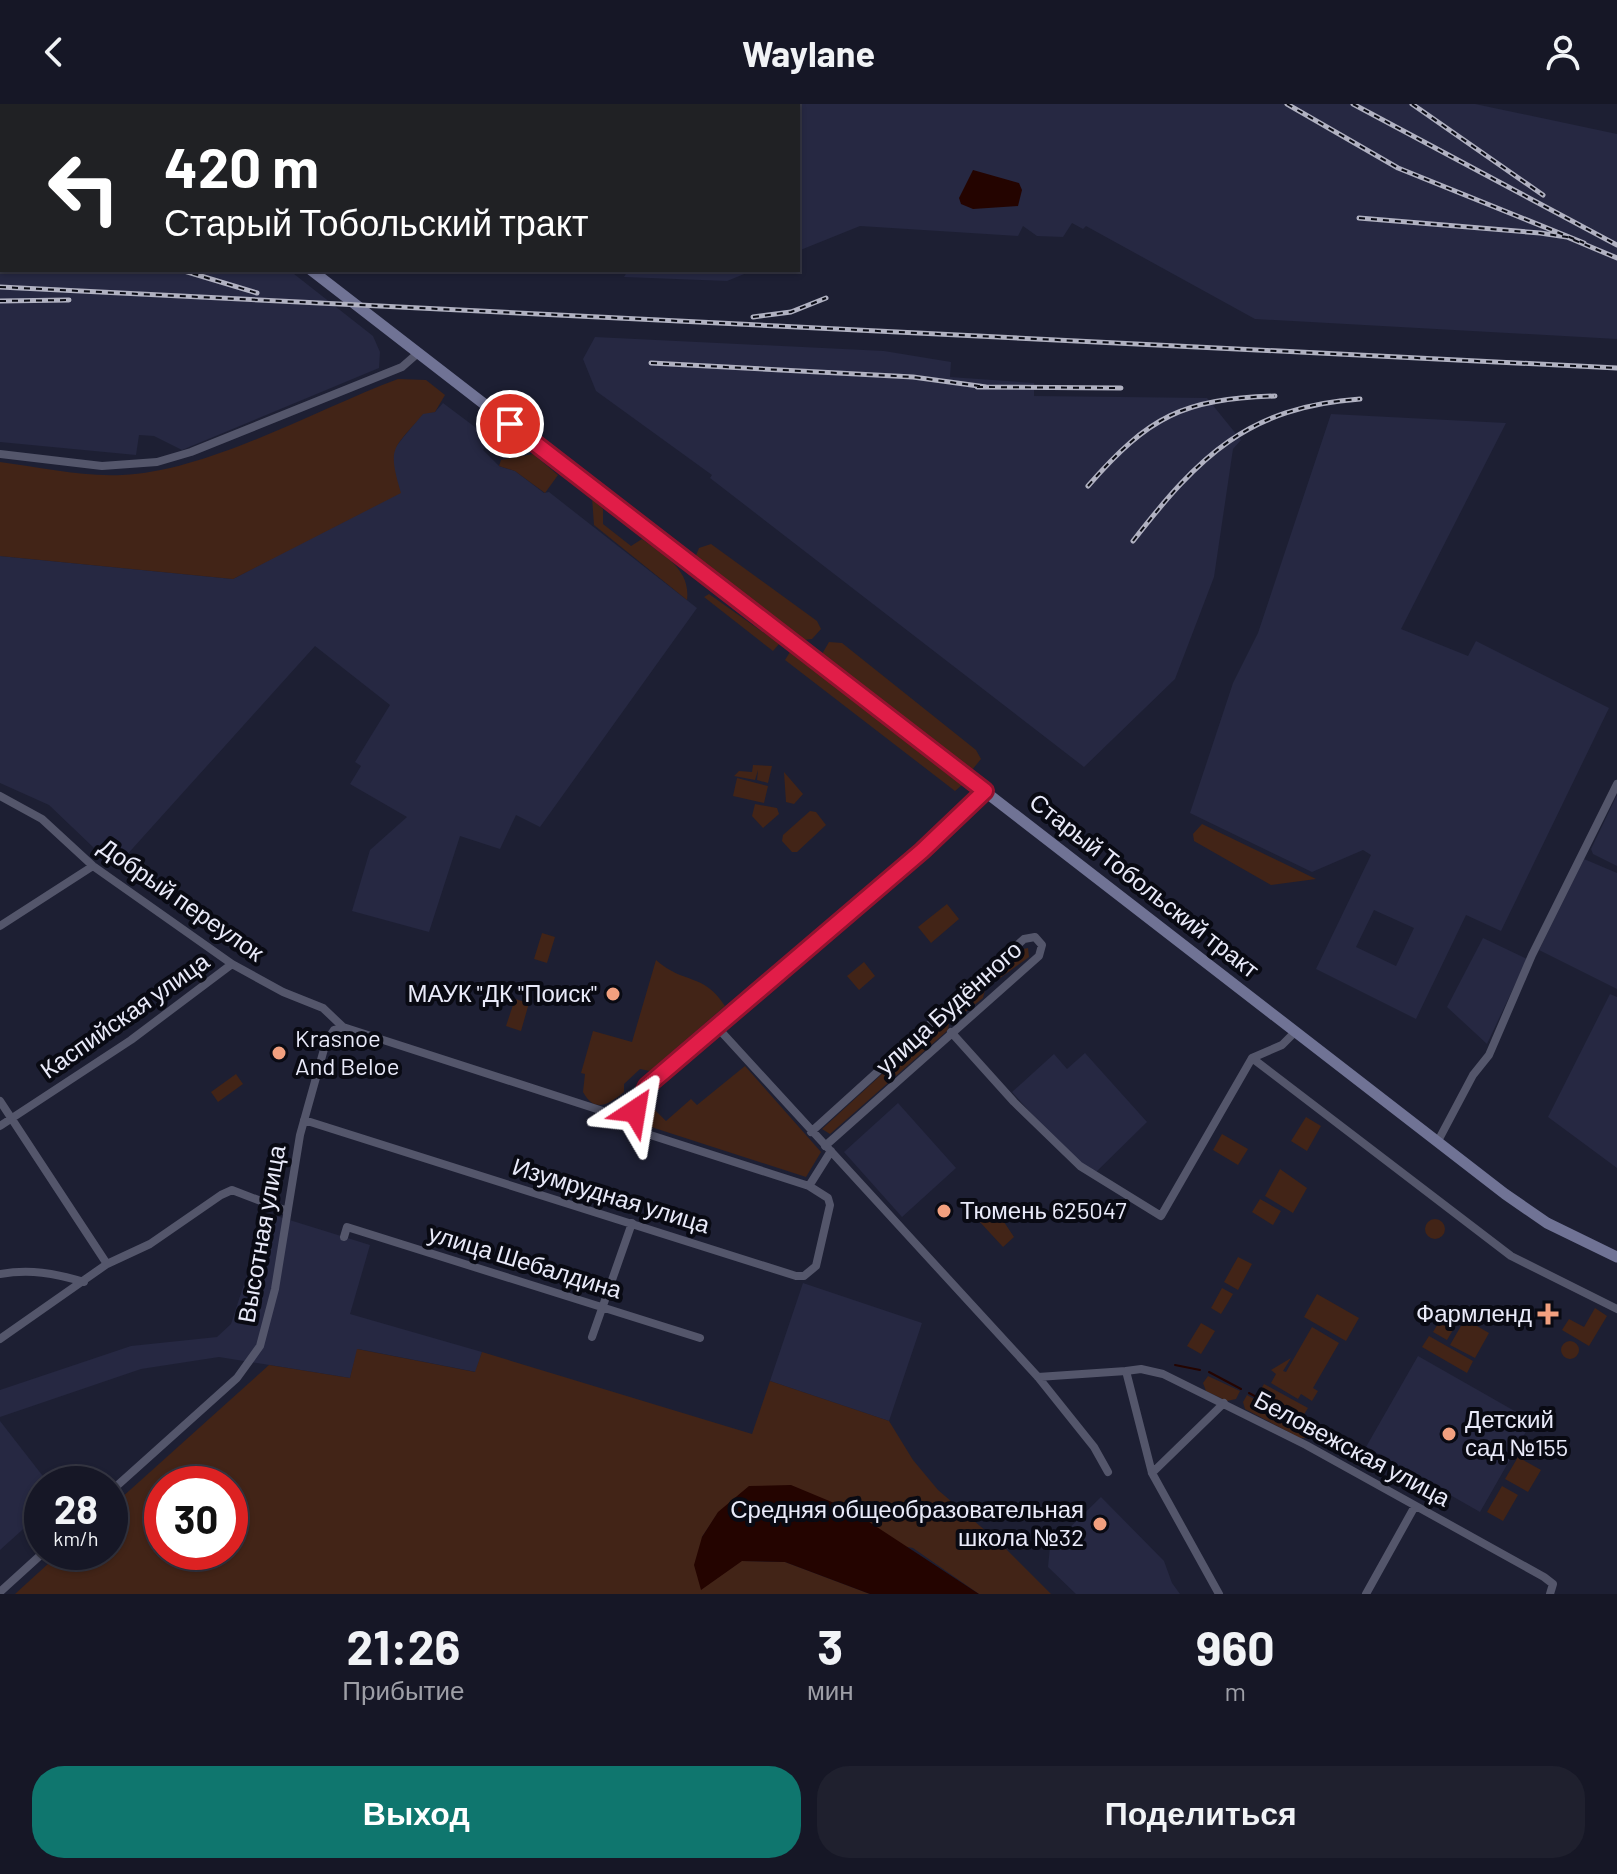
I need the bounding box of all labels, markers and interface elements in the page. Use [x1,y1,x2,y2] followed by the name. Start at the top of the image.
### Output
[32,30,76,74] icon: back
[1541,30,1585,74] icon: person
[742,31,875,74] text: Waylane
[164,132,319,199] text: 420 m
[32,136,136,240] icon: left
[164,200,588,243] text: Старый Тобольский тракт
[476,390,544,458] pin
[488,402,532,446] icon: arrive
[1024,786,1265,983] street label: Старый Тобольский тракт
[94,831,270,967] street label: Добрый переулок
[869,934,1027,1080] street label: улица Будённого
[34,945,215,1084] street label: Каспийская улица
[408,978,597,1007] place label: МАУК "ДК "Поиск"
[604,985,622,1003] marker: МАУК "ДК "Поиск"
[295,1023,399,1080] place label: Krasnoe And Beloe
[270,1044,288,1062] marker: Krasnoe And Beloe
[593,1069,677,1153] position arrow
[231,1142,291,1325] street label: Высотная улица
[509,1151,714,1239] street label: Изумрудная улица
[960,1195,1127,1224] place label: Тюмень 625047
[935,1202,953,1220] marker: Тюмень 625047
[425,1217,626,1304] street label: улица Шебалдина
[1416,1298,1532,1327] place label: Фармленд
[1539,1305,1557,1323] marker: Фармленд
[1250,1384,1456,1512] street label: Беловежская улица
[1465,1404,1568,1461] place label: Детский сад №155
[1440,1425,1458,1443] marker: Детский сад №155
[144,1466,248,1570] speed limit sign: 30
[54,1484,98,1532] text: 28
[730,1494,1084,1551] place label: Средняя общеобразовательная школа №32
[1091,1515,1109,1533] marker: Средняя общеобразовательная школа №32
[53,1526,99,1550] text: km/h
[347,1617,460,1675] text: 21:26
[817,1617,843,1675] text: 3
[1196,1618,1275,1676] text: 960
[342,1674,465,1705] text: Прибытие
[807,1674,854,1705] text: мин
[1225,1675,1246,1706] text: m
[32,1766,801,1858] button: Выход
[817,1766,1585,1858] button: Поделиться

